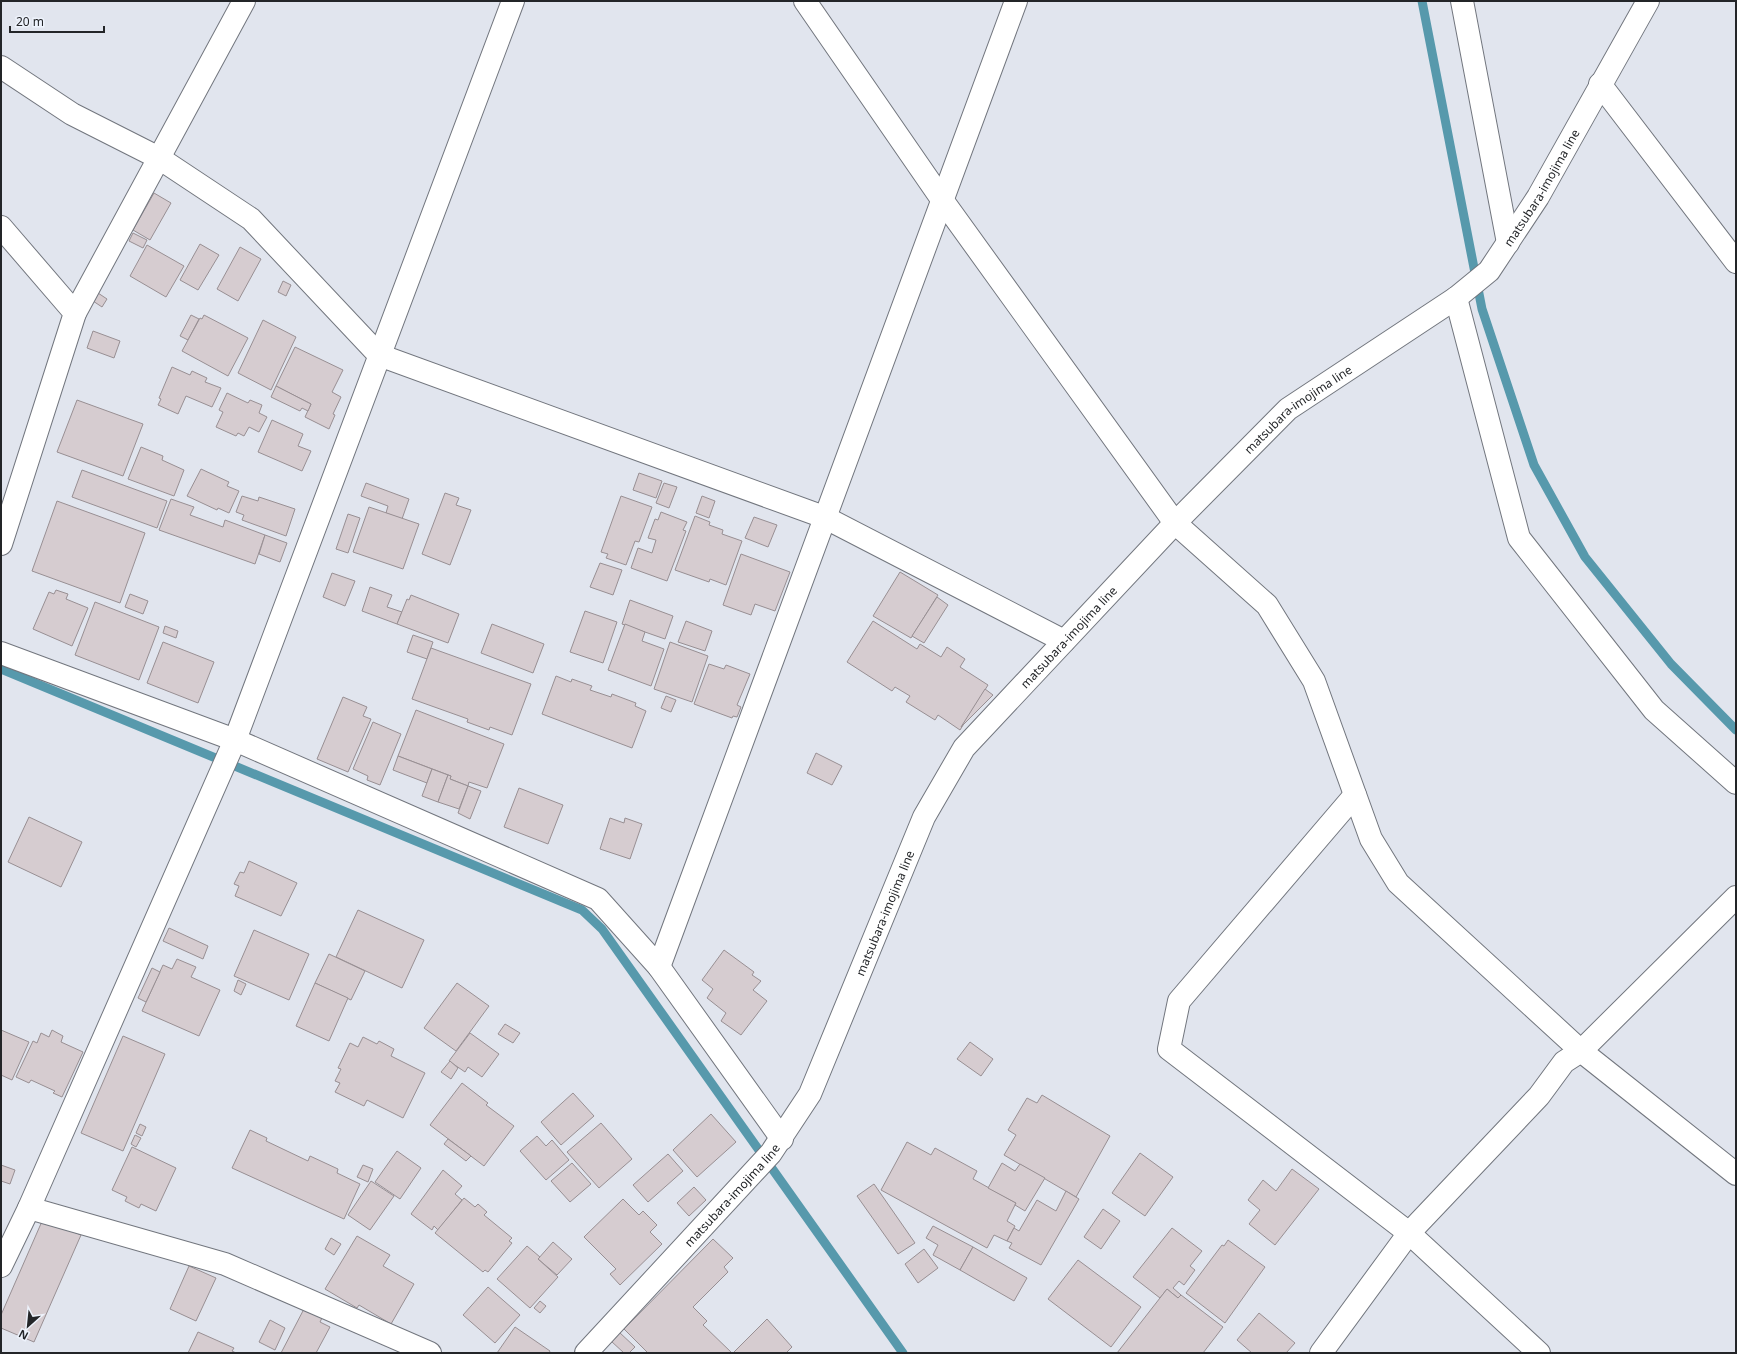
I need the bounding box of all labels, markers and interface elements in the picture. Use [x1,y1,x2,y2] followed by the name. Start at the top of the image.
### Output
[10,8,104,34] scale bar
[16,13,44,30] text: 20 m
[1499,126,1583,249] street label: matsubara-imojima line
[1240,361,1355,457] street label: matsubara-imojima line
[1016,582,1121,692] street label: matsubara-imojima line
[851,847,918,978] street label: matsubara-imojima line
[680,1140,784,1250] street label: matsubara-imojima line
[8,1306,48,1346] north arrow
[16,1327,31,1344] text: N

